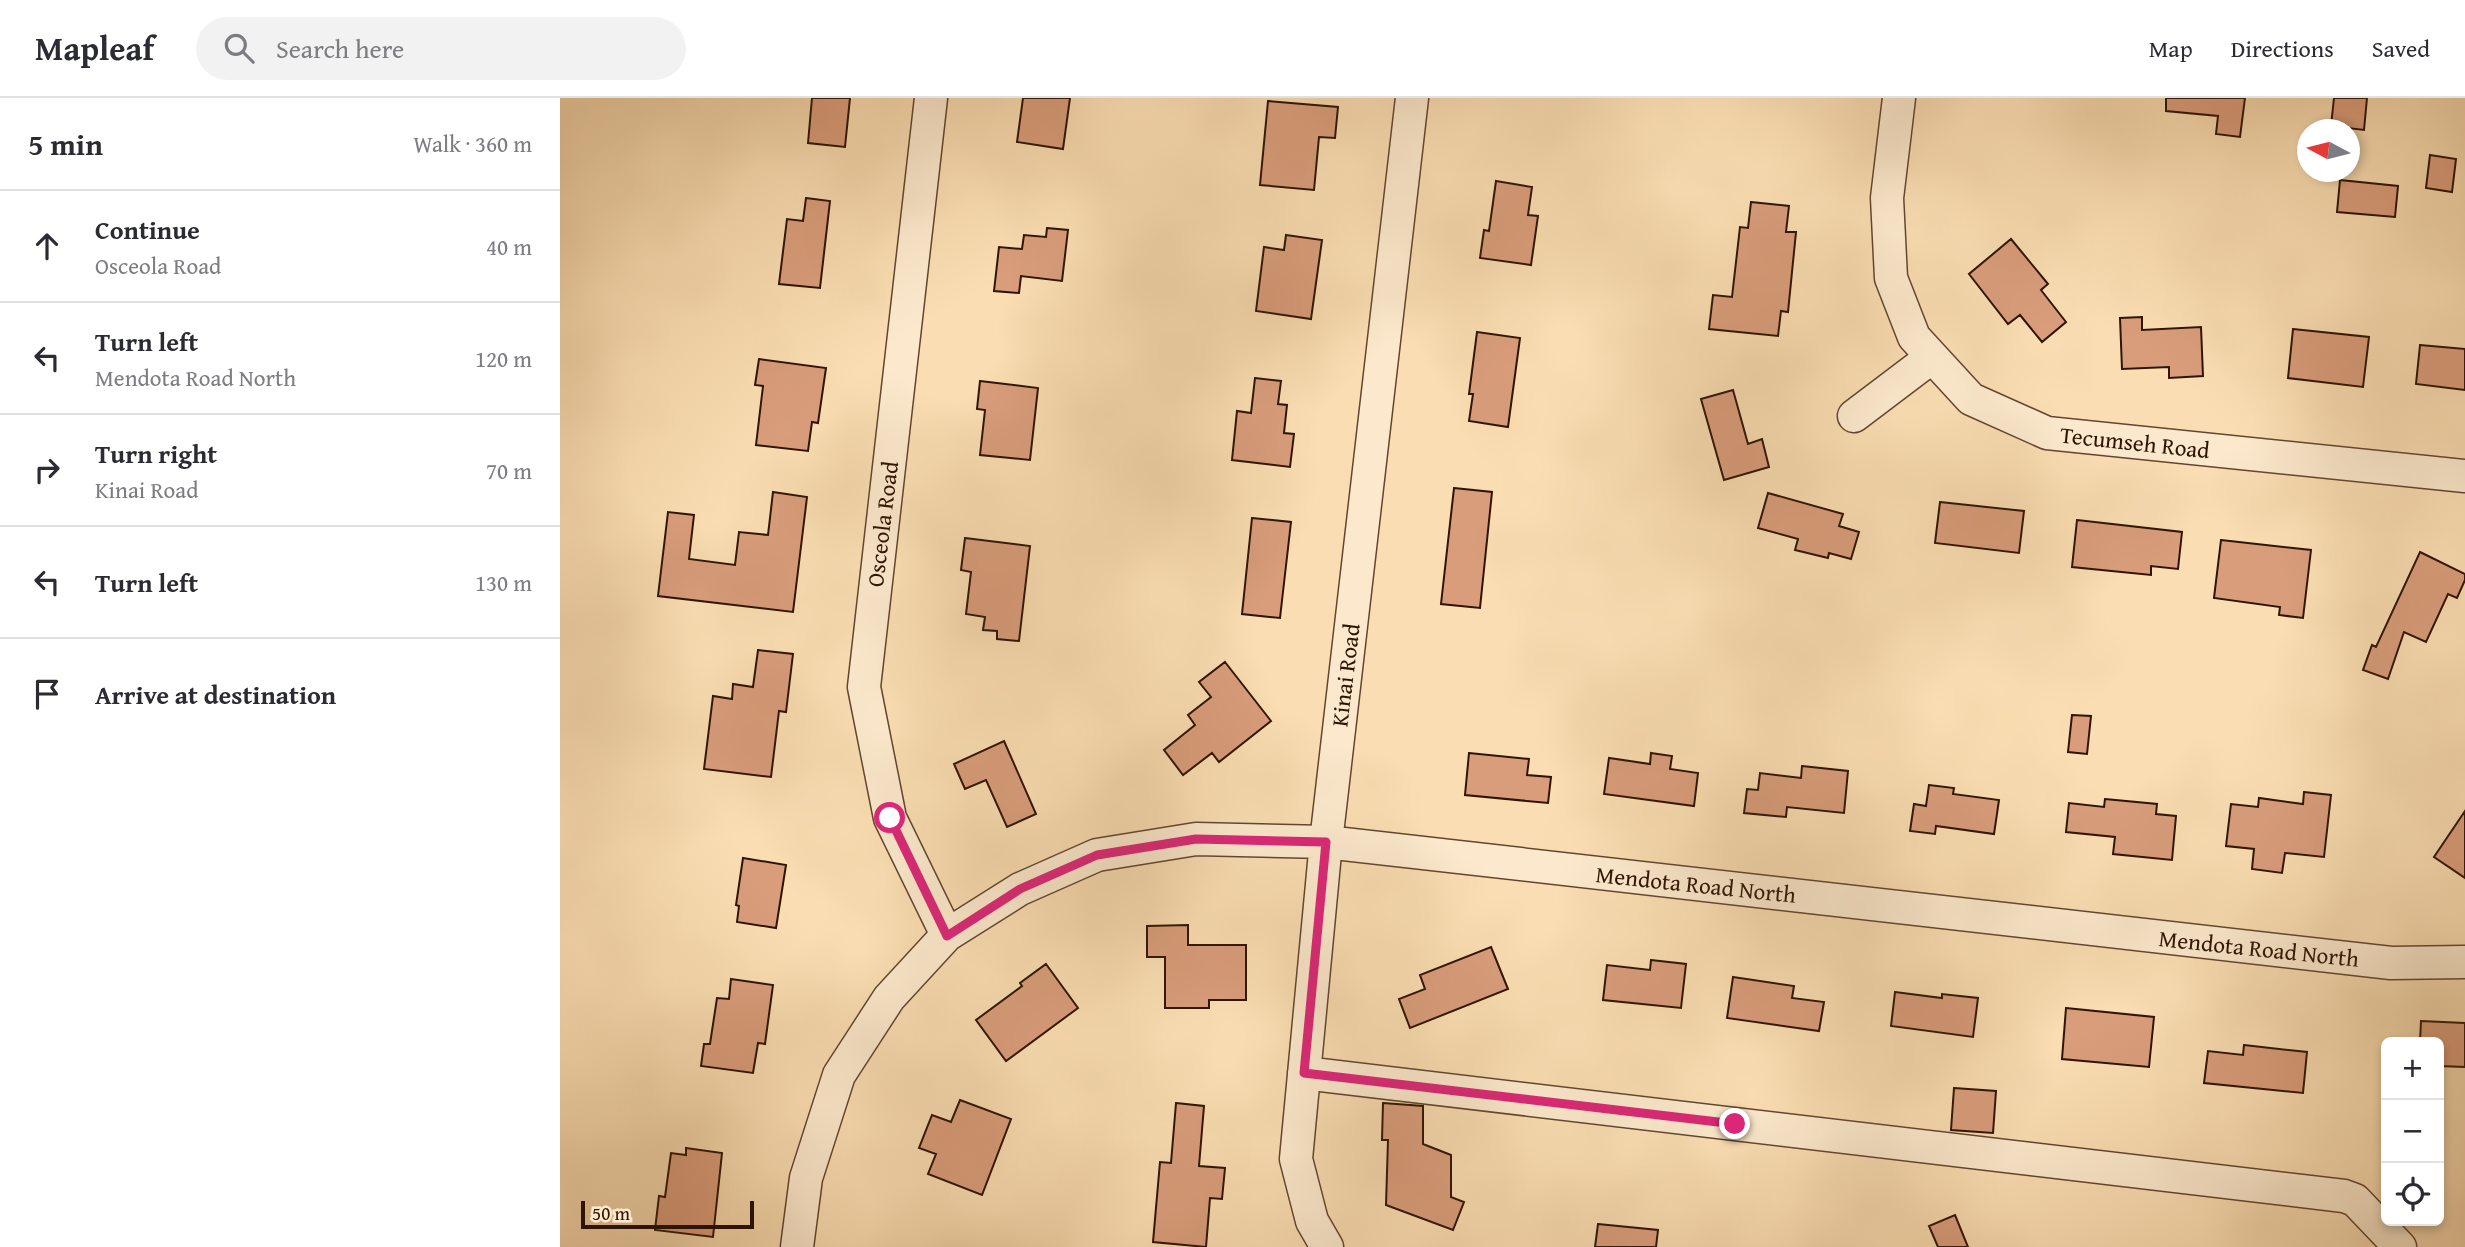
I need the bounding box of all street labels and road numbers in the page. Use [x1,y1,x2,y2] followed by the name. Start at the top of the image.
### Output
[2059,418,2212,466] street label: Tecumseh Road
[858,459,906,589] street label: Osceola Road
[1322,621,1368,728] street label: Kinai Road
[1594,857,1798,911] street label: Mendota Road North
[2157,921,2361,975] street label: Mendota Road North

